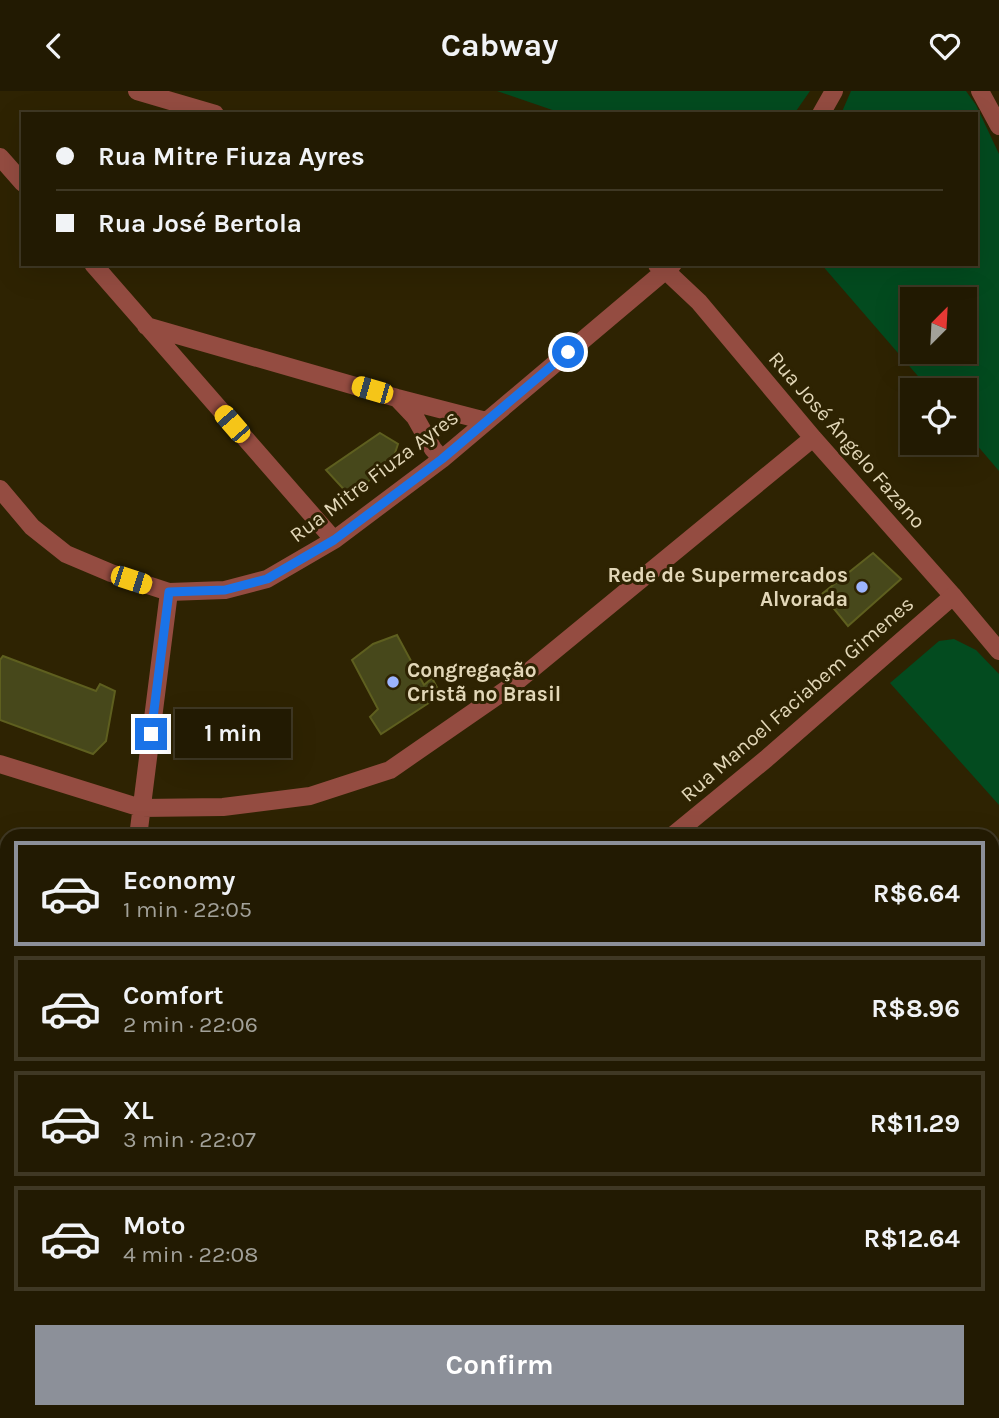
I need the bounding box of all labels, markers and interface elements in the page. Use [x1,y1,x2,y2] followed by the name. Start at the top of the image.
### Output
[35,27,73,65] icon: back
[441,27,558,64] text: Cabway
[926,27,964,65] icon: heart
[98,141,365,172] text: Rua Mitre Fiuza Ayres
[98,208,302,239] text: Rua José Bertola
[900,287,976,364] north arrow
[900,287,977,455] map controls
[552,336,584,368] route start
[764,347,930,533] street label: Rua José Ângelo Fazano
[349,374,396,406] car
[900,378,977,455] button: locate
[211,401,254,447] car
[285,405,463,547] street label: Rua Mitre Fiuza Ayres
[607,563,848,611] place label: Rede de Supermercados Alvorada
[108,564,155,596] car
[854,579,870,595] marker: Rede de Supermercados Alvorada
[676,591,918,807] street label: Rua Manoel Faciabem Gimenes
[407,658,561,706] place label: Congregação Cristã no Brasil
[385,674,401,690] marker: Congregação Cristã no Brasil
[176,709,291,759] callout: 1 min
[135,718,167,750] route end
[204,720,262,747] text: 1 min
[39,862,102,925] icon: car
[123,865,235,896] text: Economy
[873,878,960,909] text: R$6.64
[123,896,252,923] text: 1 min · 22:05
[39,977,102,1040] icon: car
[123,980,224,1011] text: Comfort
[871,993,960,1024] text: R$8.96
[123,1011,258,1038] text: 2 min · 22:06
[39,1092,102,1155] icon: car
[123,1095,154,1126] text: XL
[870,1108,960,1139] text: R$11.29
[123,1126,256,1153] text: 3 min · 22:07
[39,1207,102,1270] icon: car
[123,1210,185,1241] text: Moto
[864,1223,960,1254] text: R$12.64
[123,1241,258,1268] text: 4 min · 22:08
[35,1325,964,1405] button: Confirm

